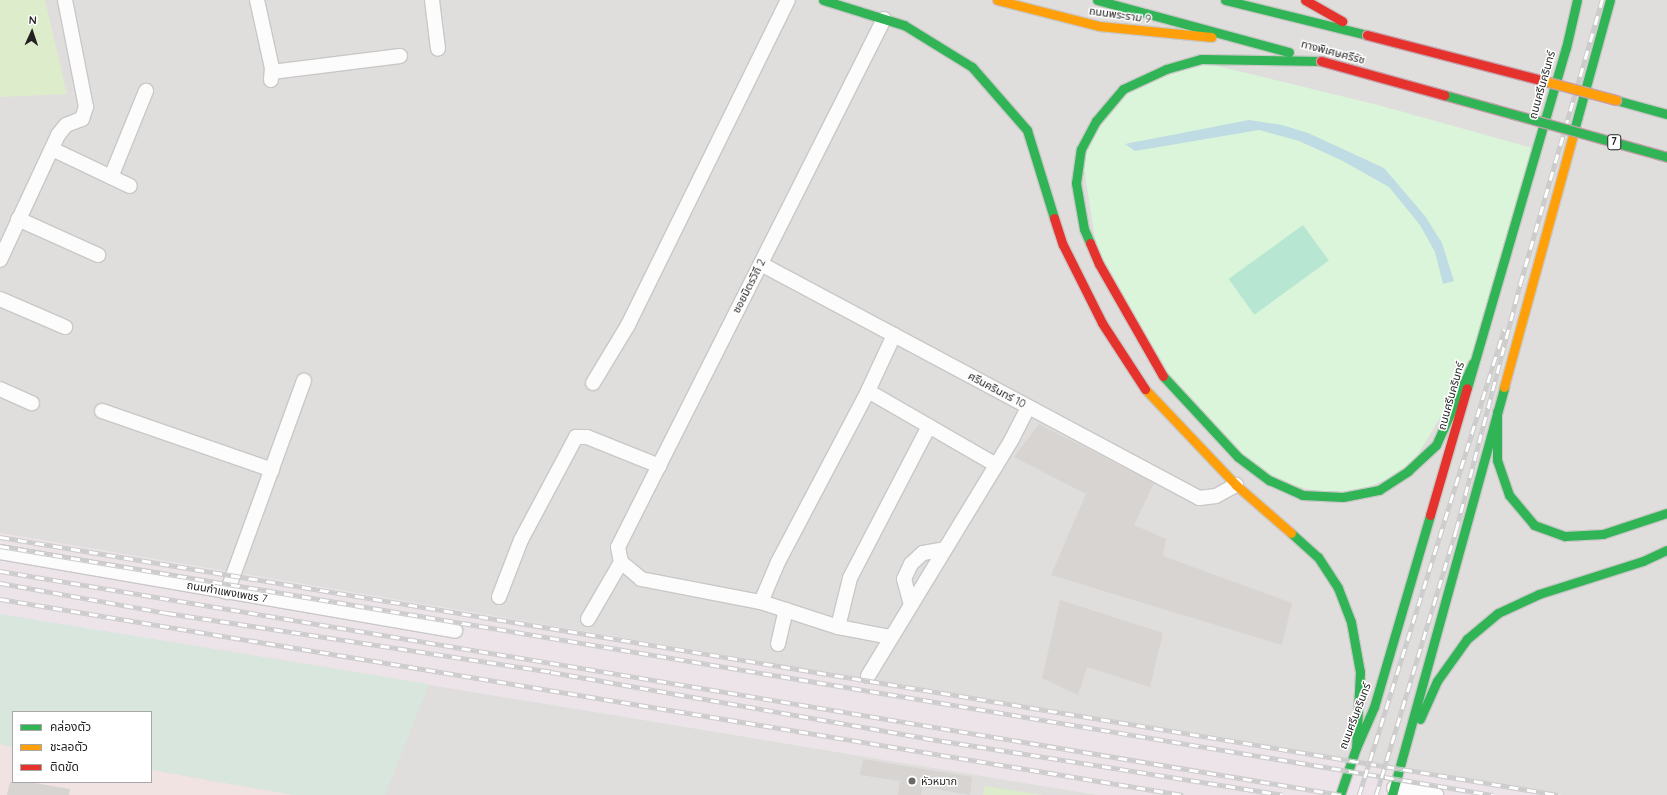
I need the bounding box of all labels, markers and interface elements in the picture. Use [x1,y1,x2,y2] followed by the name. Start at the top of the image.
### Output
[1088,4,1152,26] street label: ถนนพระราม 9
[12,12,52,52] north arrow
[28,13,37,27] text: N
[1300,37,1366,67] street label: ทางพิเศษศรีรัช
[1526,50,1558,120] street label: ถนนศรีนครินทร์
[1607,134,1621,150] road number: 7
[730,257,768,315] street label: ซอยมิตรวิถี 2
[1435,361,1467,431] street label: ถนนศรีนครินทร์
[966,369,1028,411] street label: ศรีนครินทร์ 10
[186,578,268,606] street label: ถนนกำแพงเพชร 7
[1336,681,1374,751] street label: ถนนศรีนครินทร์
[12,711,152,783] legend
[50,719,91,734] text: คล่องตัว
[50,739,88,754] text: ชะลอตัว
[50,759,79,774] text: ติดขัด
[921,774,957,788] place label: หัวหมาก
[906,775,918,787] marker: หัวหมาก

